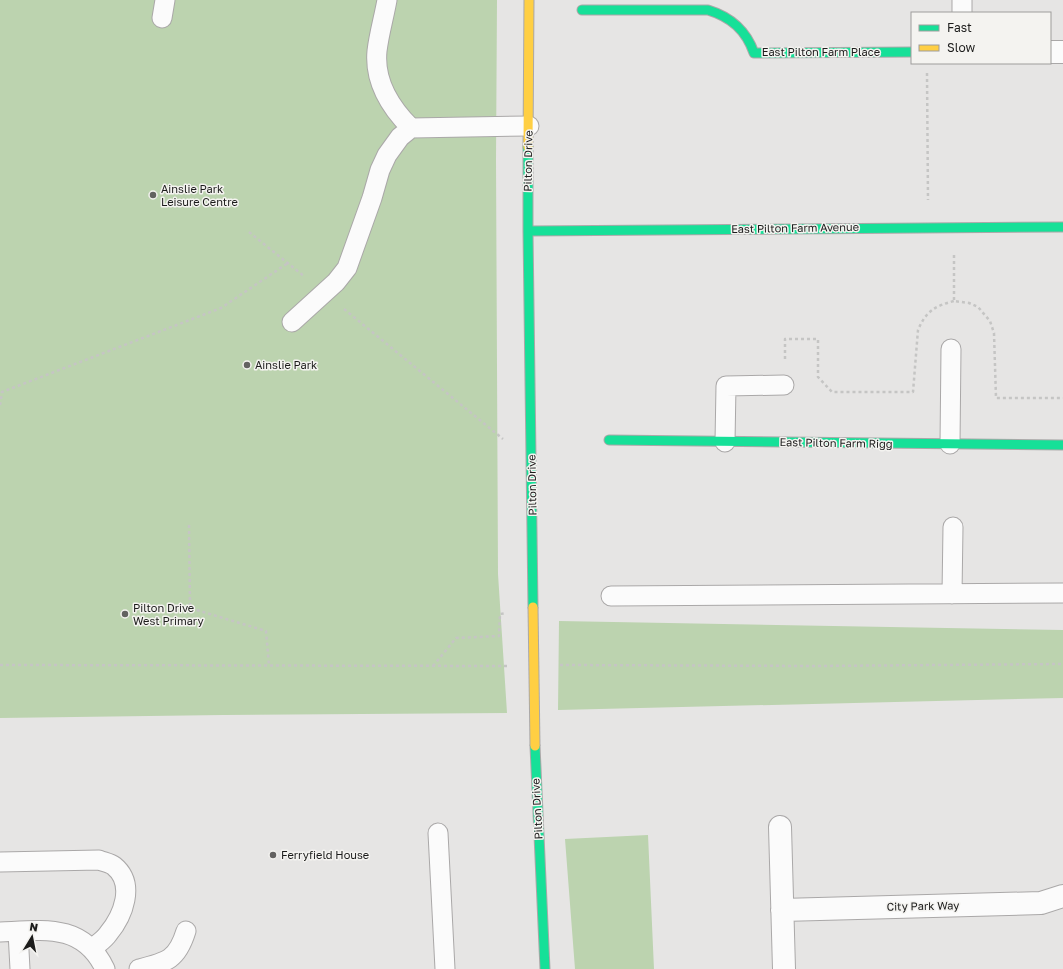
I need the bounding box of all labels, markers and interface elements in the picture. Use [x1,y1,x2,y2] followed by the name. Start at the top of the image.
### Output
[911,12,1051,64] legend
[947,20,972,35] text: Fast
[947,40,975,55] text: Slow
[762,45,880,58] street label: East Pilton Farm Place
[520,130,535,192] street label: Pilton Drive
[161,182,238,208] place label: Ainslie Park Leisure Centre
[148,190,158,200] marker: Ainslie Park Leisure Centre
[731,220,859,235] street label: East Pilton Farm Avenue
[255,358,317,371] place label: Ainslie Park
[242,360,252,370] marker: Ainslie Park
[779,435,893,450] street label: East Pilton Farm Rigg
[524,454,539,516] street label: Pilton Drive
[133,601,204,627] place label: Pilton Drive West Primary
[120,609,130,619] marker: Pilton Drive West Primary
[528,778,545,840] street label: Pilton Drive
[281,848,369,861] place label: Ferryfield House
[268,850,278,860] marker: Ferryfield House
[886,898,960,913] street label: City Park Way
[12,917,52,957] north arrow
[29,920,39,934] text: N

